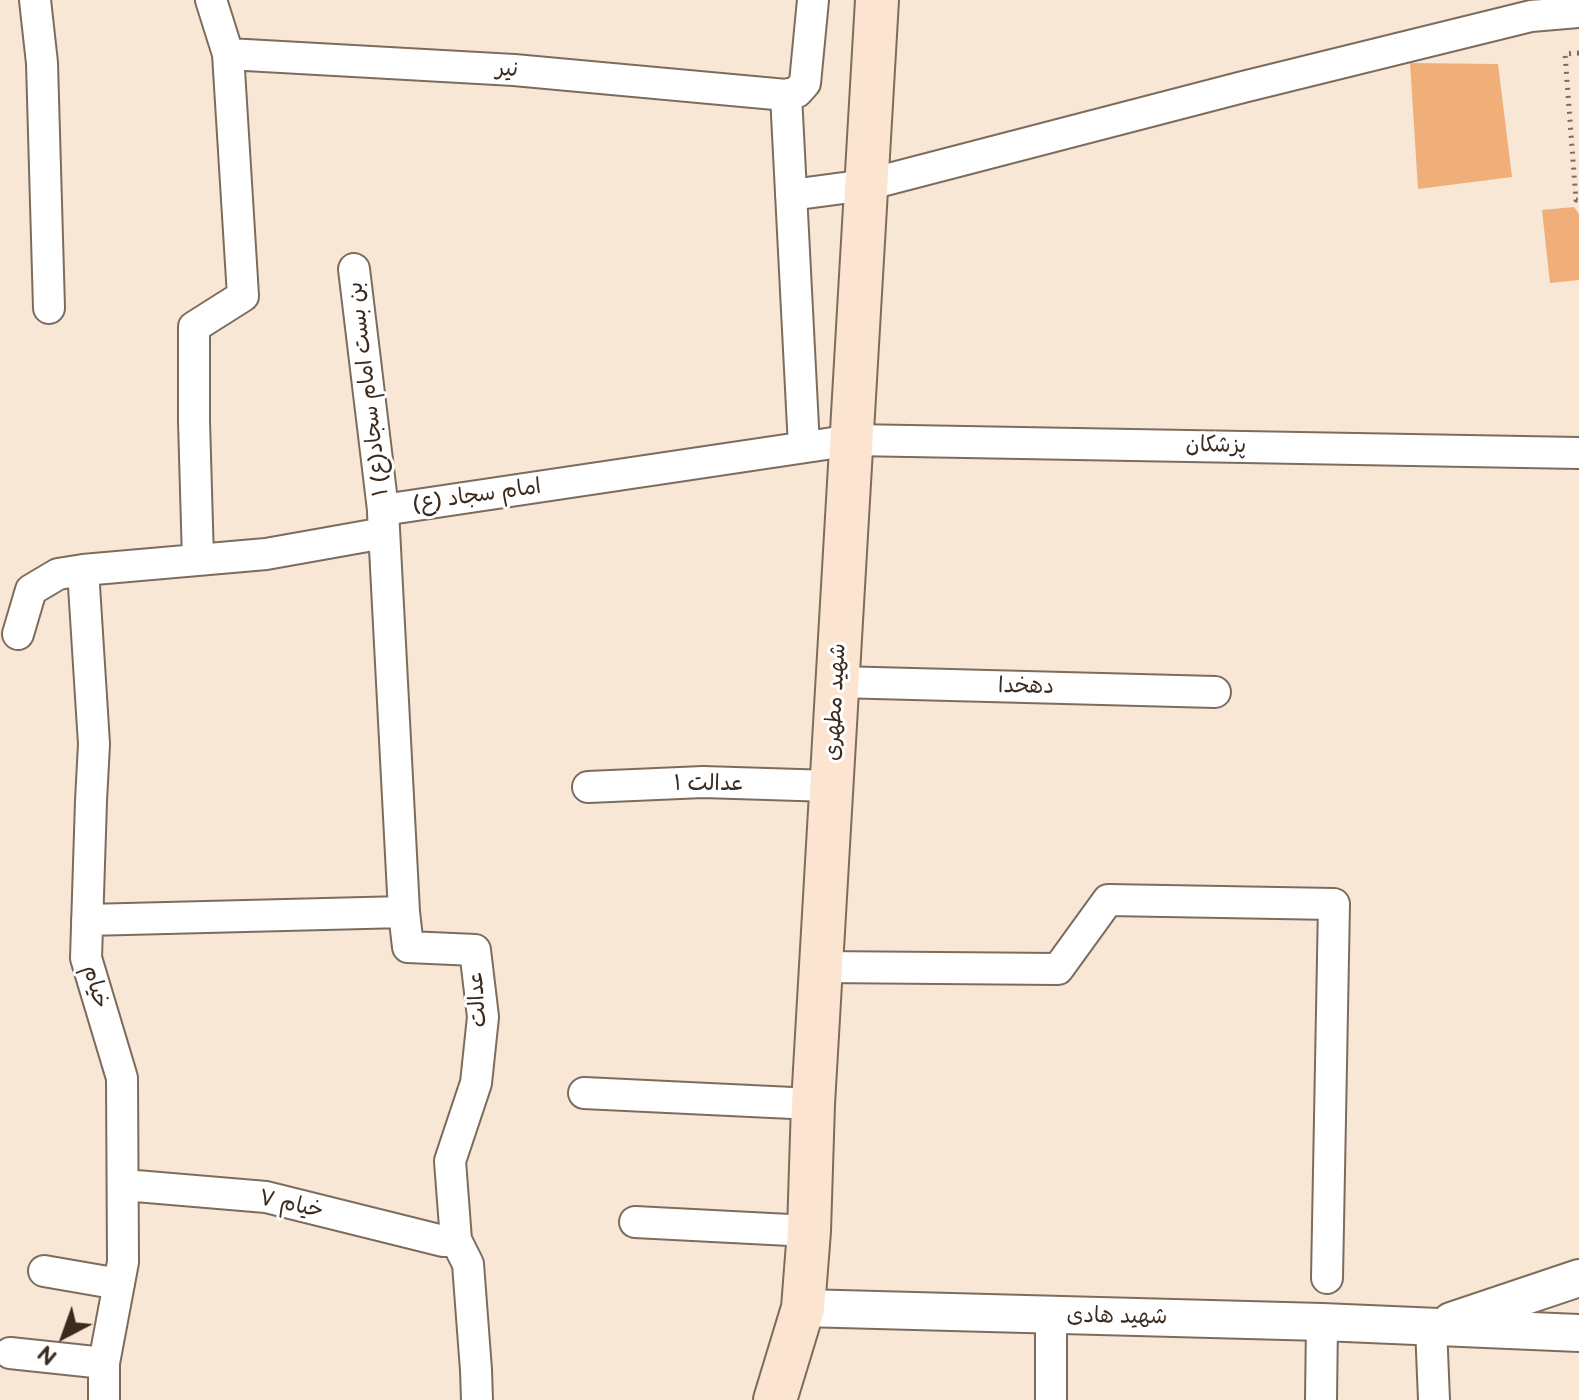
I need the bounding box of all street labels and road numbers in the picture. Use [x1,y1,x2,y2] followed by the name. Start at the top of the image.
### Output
[495,56,519,84] street label: نیر
[343,280,395,498] street label: بن بست امام سجاد(ع) ۱
[1185,432,1247,460] street label: پزشکان
[411,474,543,518] street label: امام سجاد (ع)
[820,642,852,762] street label: شهید مطهری
[998,673,1054,701] street label: دهخدا
[674,771,744,797] street label: عدالت ۱
[76,962,114,1012] street label: خیام
[463,970,493,1028] street label: عدالت
[256,1185,326,1225] street label: خیام ۷
[1066,1303,1168,1331] street label: شهید هادی

